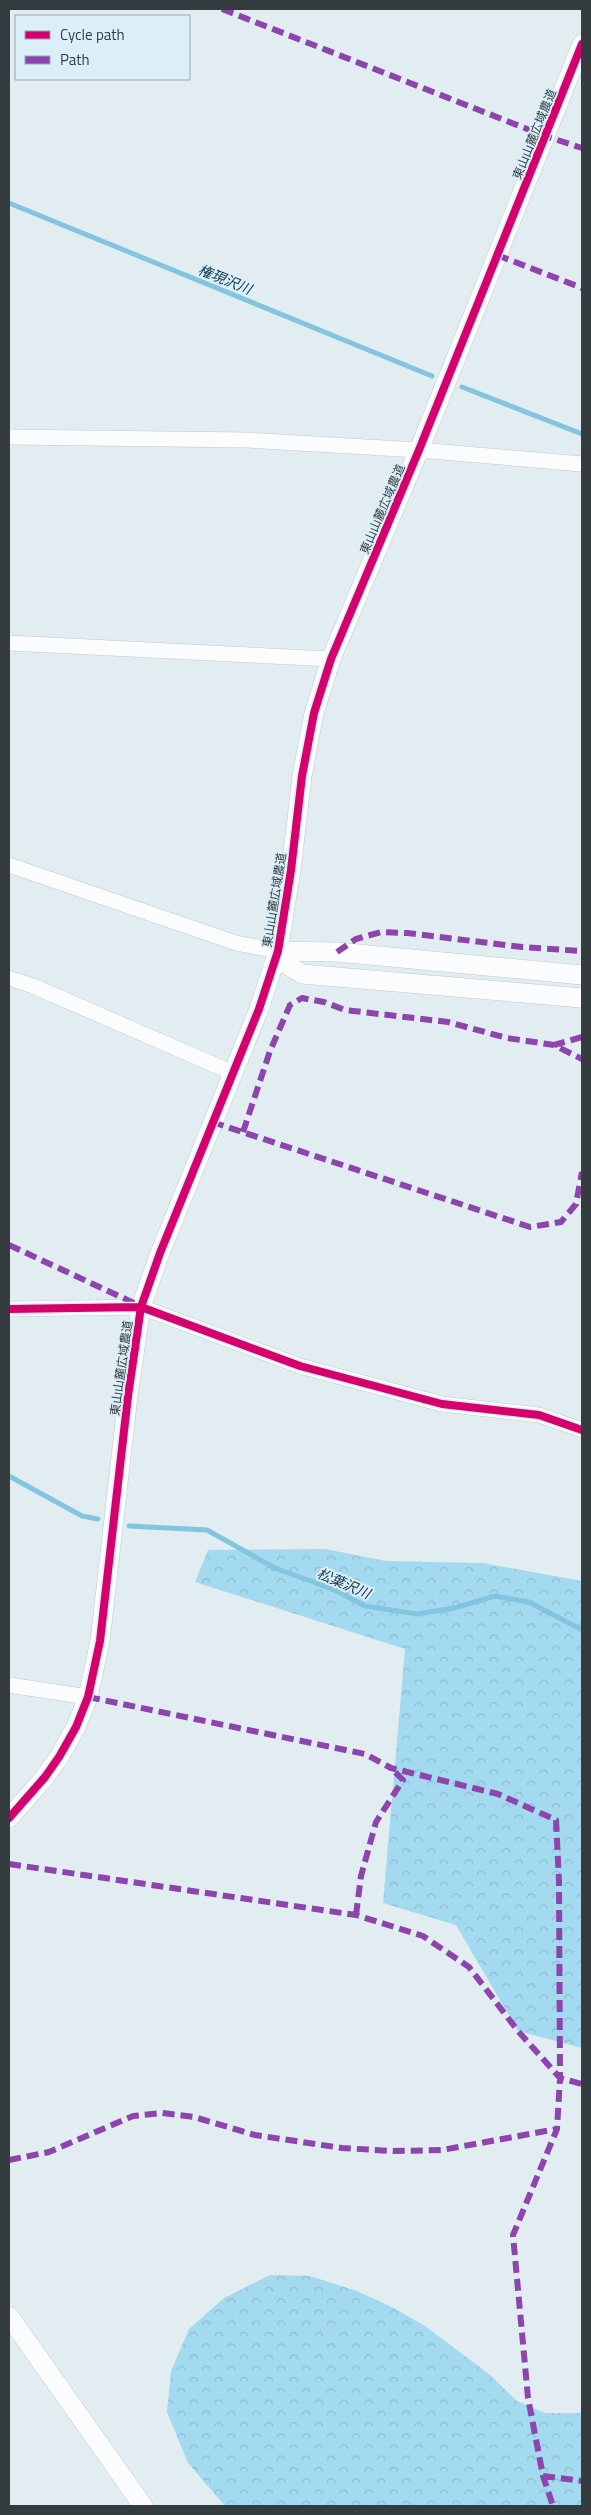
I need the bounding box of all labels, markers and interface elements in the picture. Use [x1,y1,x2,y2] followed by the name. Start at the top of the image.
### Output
[15,15,190,80] legend
[60,23,125,46] text: Cycle path
[60,48,90,71] text: Path
[507,86,561,182] street label: 東山山麓広域農道
[195,259,257,300] water label: 権現沢川
[354,461,410,557] street label: 東山山麓広域農道
[257,851,291,949] street label: 東山山麓広域農道
[105,1319,137,1417] street label: 東山山麓広域農道
[314,1562,376,1604] water label: 松葉沢川

